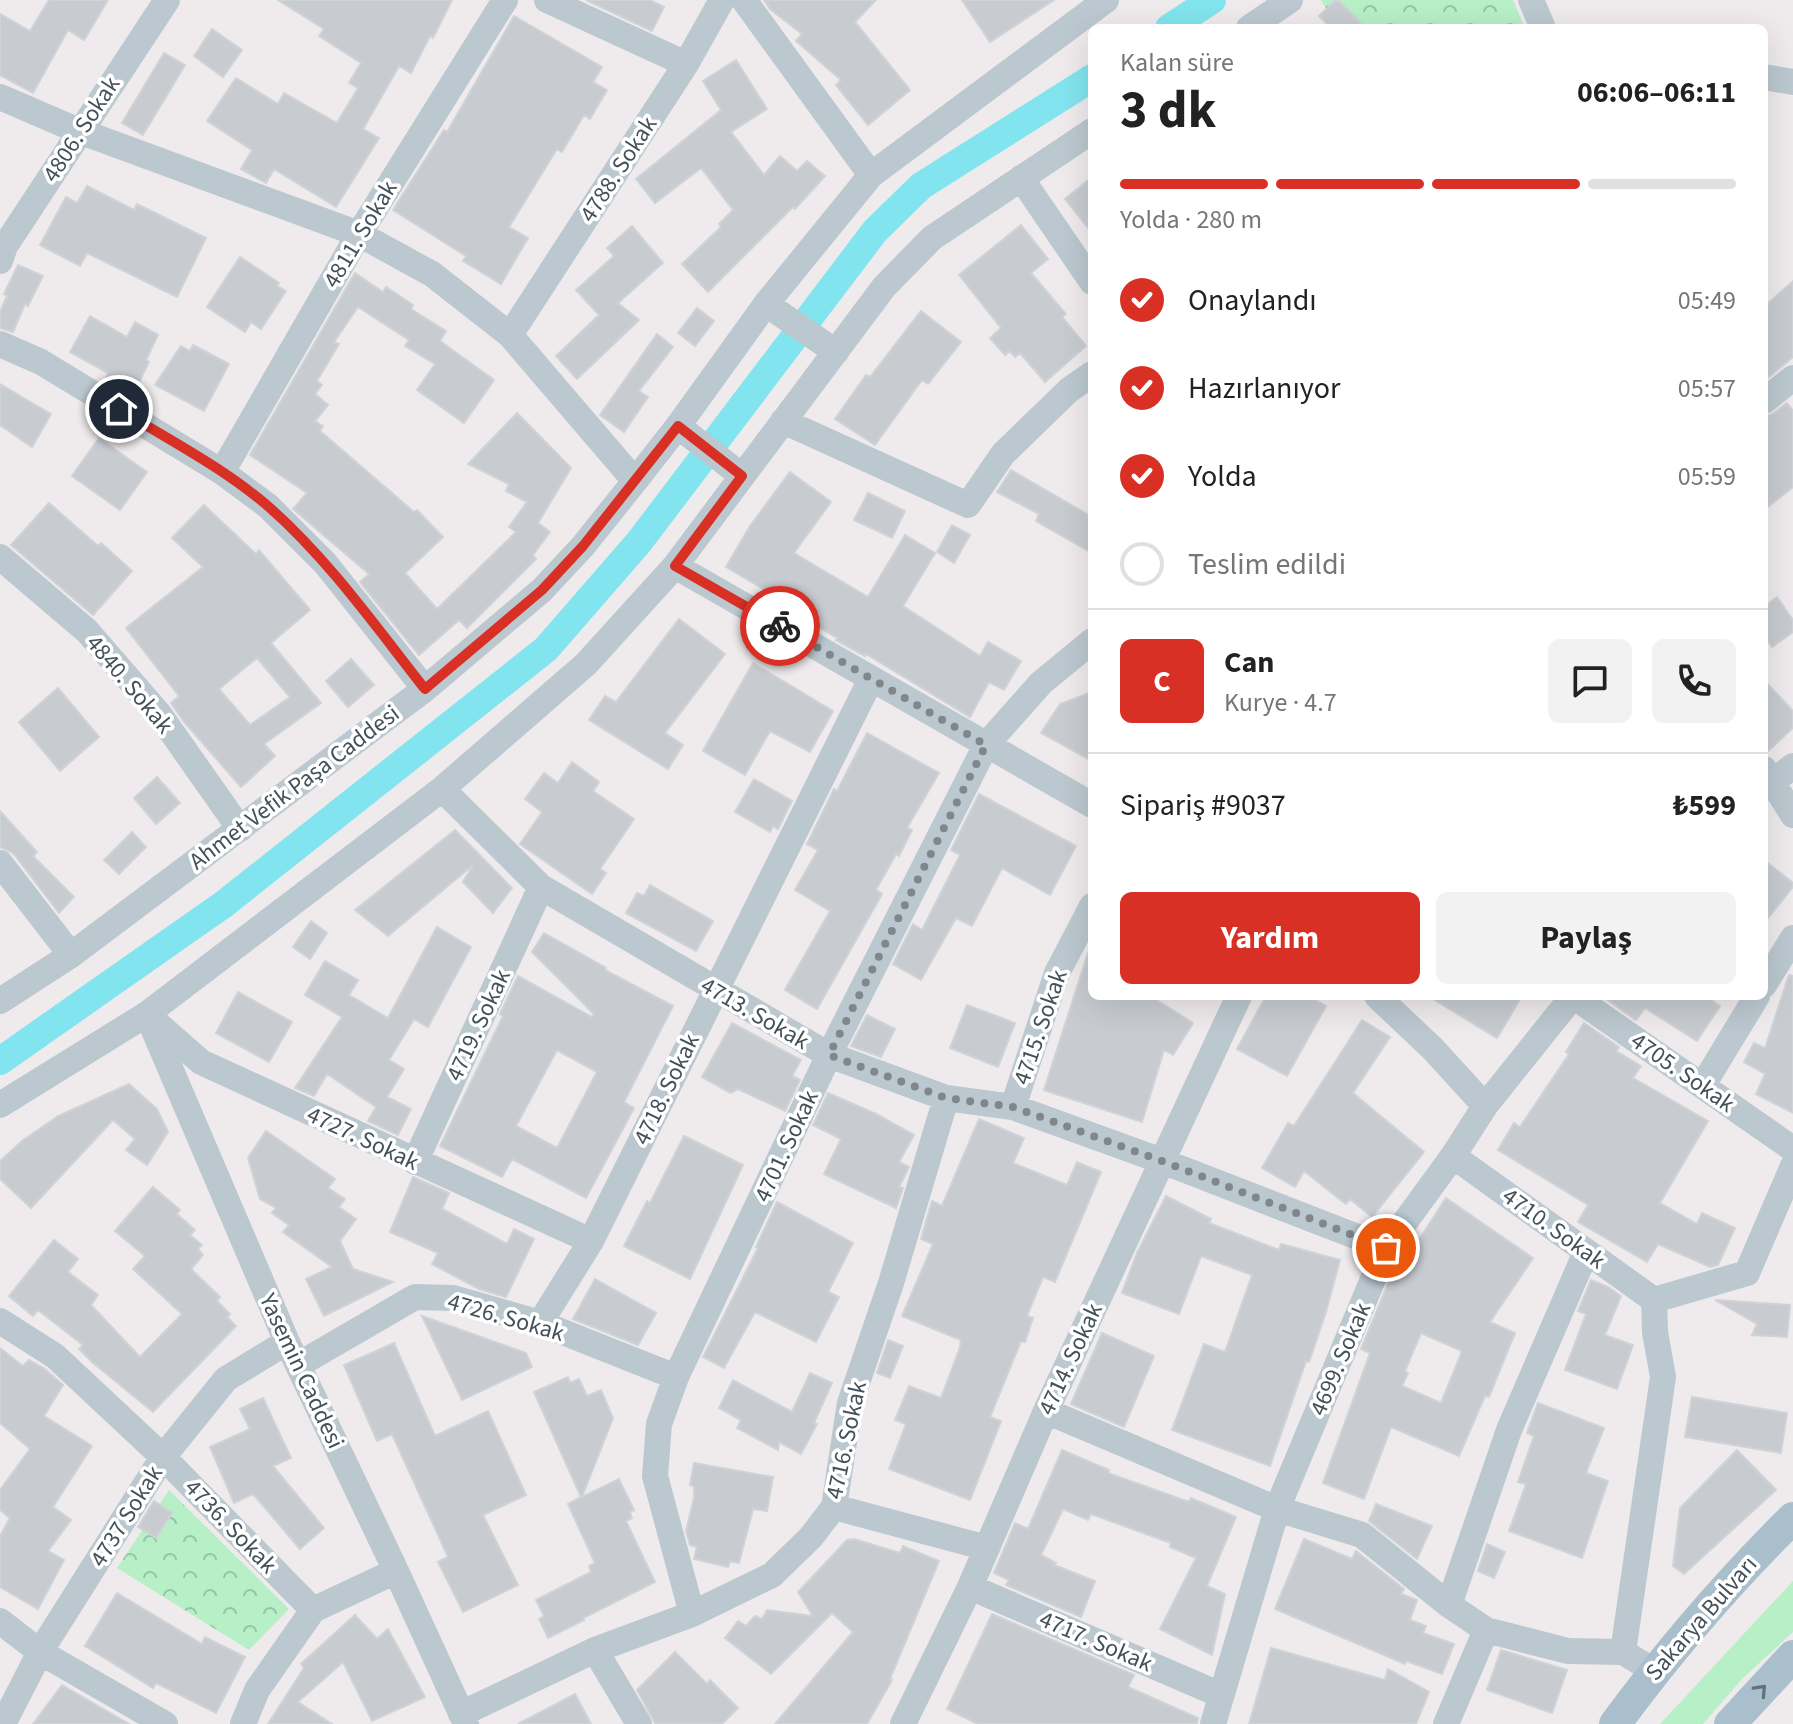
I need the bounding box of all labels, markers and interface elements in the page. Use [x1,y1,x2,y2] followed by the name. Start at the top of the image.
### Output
[1120,44,1234,81] text: Kalan süre
[34,69,129,189] street label: 4806. Sokak
[1577,71,1736,114] text: 06:06–06:11
[1120,74,1216,148] text: 3 dk
[571,109,666,229] street label: 4788. Sokak
[315,174,406,295] street label: 4811. Sokak
[1120,201,1262,238] text: Yolda · 280 m
[1120,278,1164,322] icon: check
[1188,279,1317,322] text: Onaylandı
[1678,282,1736,319] text: 05:49
[1120,366,1164,410] icon: check
[1188,367,1340,410] text: Hazırlanıyor
[1678,370,1736,407] text: 05:57
[85,375,153,443] pin
[97,387,141,431] icon: home
[1120,454,1164,498] icon: check
[1188,455,1257,498] text: Yolda
[1678,458,1736,495] text: 05:59
[1188,543,1346,586] text: Teslim edildi
[740,586,820,666] courier
[758,604,802,648] icon: bike
[78,627,182,742] street label: 4840. Sokak
[1548,639,1632,723] button: chat
[1652,639,1736,723] button: phone
[1224,641,1274,684] text: Can
[1153,660,1171,703] text: C
[1224,684,1337,721] text: Kurye · 4.7
[182,696,407,878] street label: Ahmet Vefik Paşa Caddesi
[1120,784,1286,827] text: Sipariş #9037
[1673,784,1736,827] text: ₺599
[1120,892,1420,984] button: Yardım
[1436,892,1736,984] button: Paylaş
[437,963,520,1087] street label: 4719. Sokak
[1004,965,1077,1090] street label: 4715. Sokak
[694,968,816,1059] street label: 4713. Sokak
[1624,1024,1742,1121] street label: 4705. Sokak
[624,1028,709,1151] street label: 4718. Sokak
[745,1084,828,1208] street label: 4701. Sokak
[301,1097,425,1180] street label: 4727. Sokak
[1495,1179,1613,1278] street label: 4710. Sokak
[1352,1214,1420,1282] pin
[1364,1226,1408,1270] icon: bag
[443,1284,568,1351] street label: 4726. Sokak
[250,1287,353,1455] street label: Yasemin Caddesi
[1029,1297,1112,1421] street label: 4714. Sokak
[1301,1297,1380,1421] street label: 4699. Sokak
[817,1378,876,1502] street label: 4716. Sokak
[81,1459,172,1574] street label: 4737 Sokak
[176,1471,285,1582] street label: 4736. Sokak
[1637,1548,1766,1689] street label: Sakarya Bulvarı
[1034,1602,1158,1681] street label: 4717. Sokak
[1752,1685,1767,1699] one-way arrow

